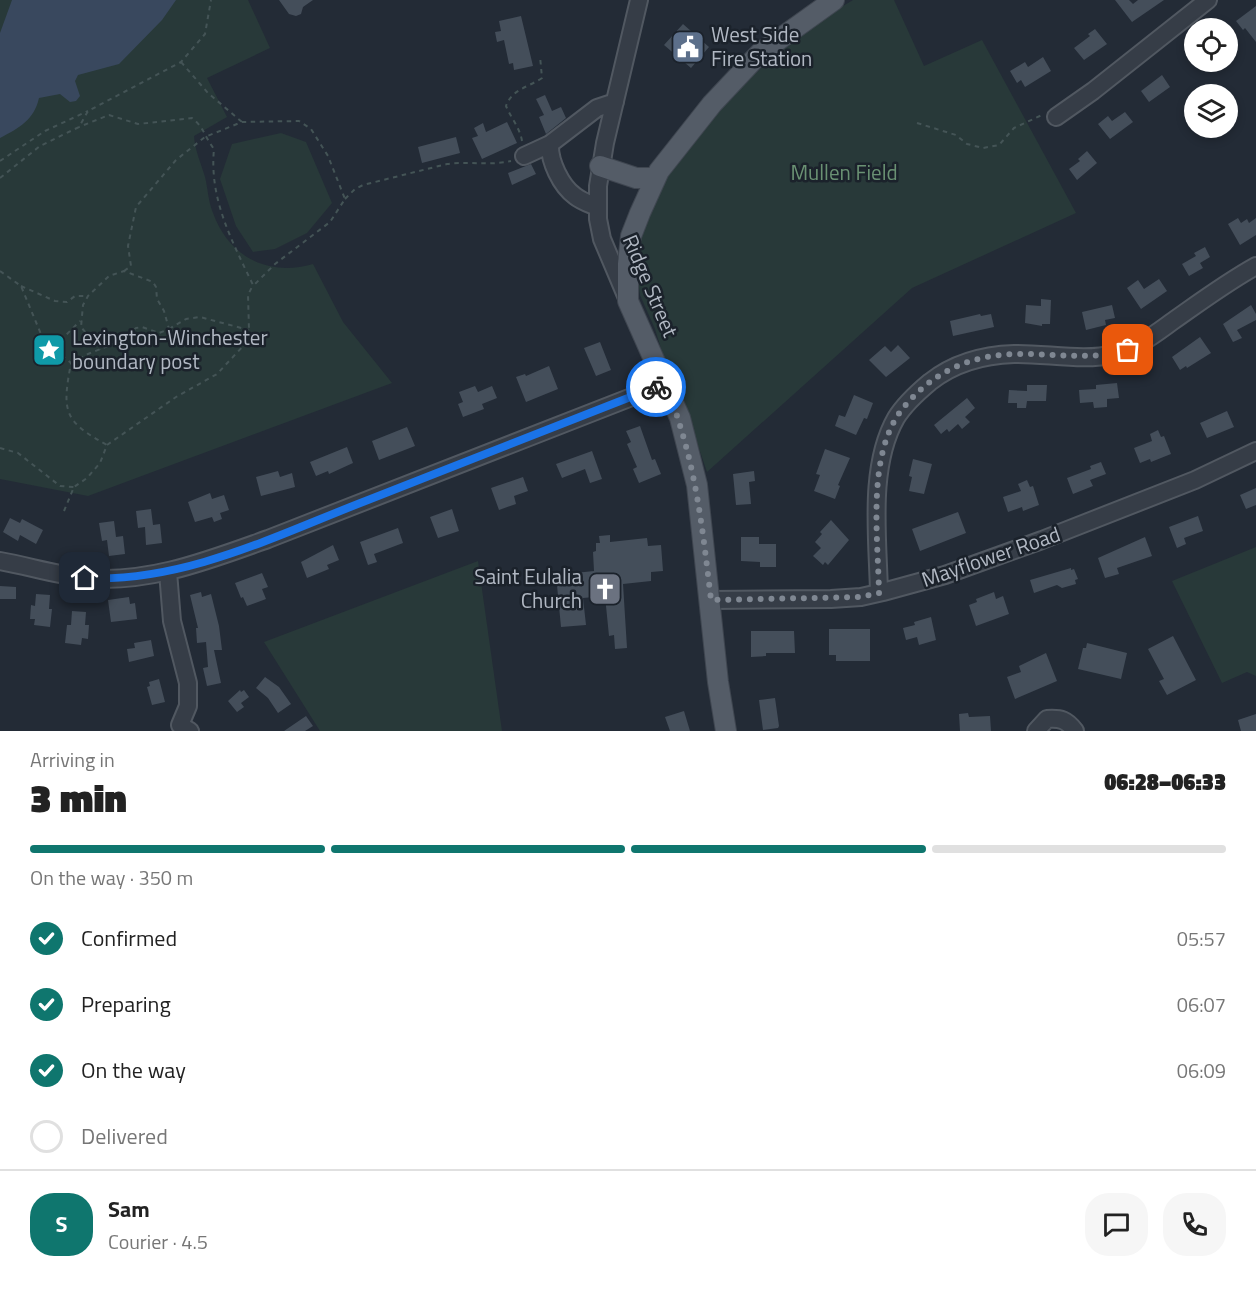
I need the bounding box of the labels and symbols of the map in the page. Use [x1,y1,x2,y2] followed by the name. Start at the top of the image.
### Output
[711,18,812,74] place label: West Side Fire Station
[670,29,706,65] public building icon: West Side Fire Station
[790,156,898,188] park label: Mullen Field
[615,229,687,343] street label: Ridge Street
[72,321,268,377] place label: Lexington-Winchester boundary post
[1102,324,1153,375] pin
[31,332,67,368] place icon: Lexington-Winchester boundary post
[626,357,686,417] courier
[917,517,1064,595] street label: Mayflower Road
[59,552,110,603] pin
[474,560,582,616] place label: Saint Eulalia Church
[587,571,623,607] church icon: Saint Eulalia Church

